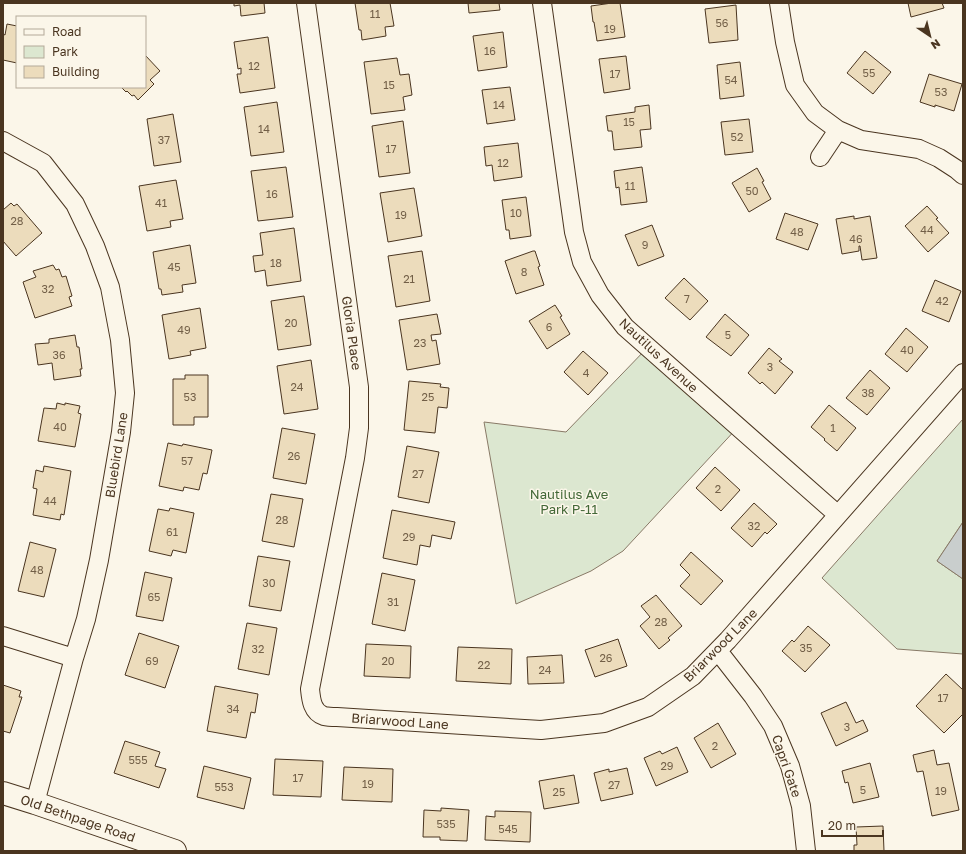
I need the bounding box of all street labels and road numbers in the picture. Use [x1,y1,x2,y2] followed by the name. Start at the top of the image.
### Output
[339,295,365,371] street label: Gloria Place
[616,314,702,396] street label: Nautilus Avenue
[101,411,131,499] street label: Bluebird Lane
[680,605,760,685] street label: Briarwood Lane
[351,710,449,732] street label: Briarwood Lane
[769,733,805,799] street label: Capri Gate
[19,791,137,845] street label: Old Bethpage Road

